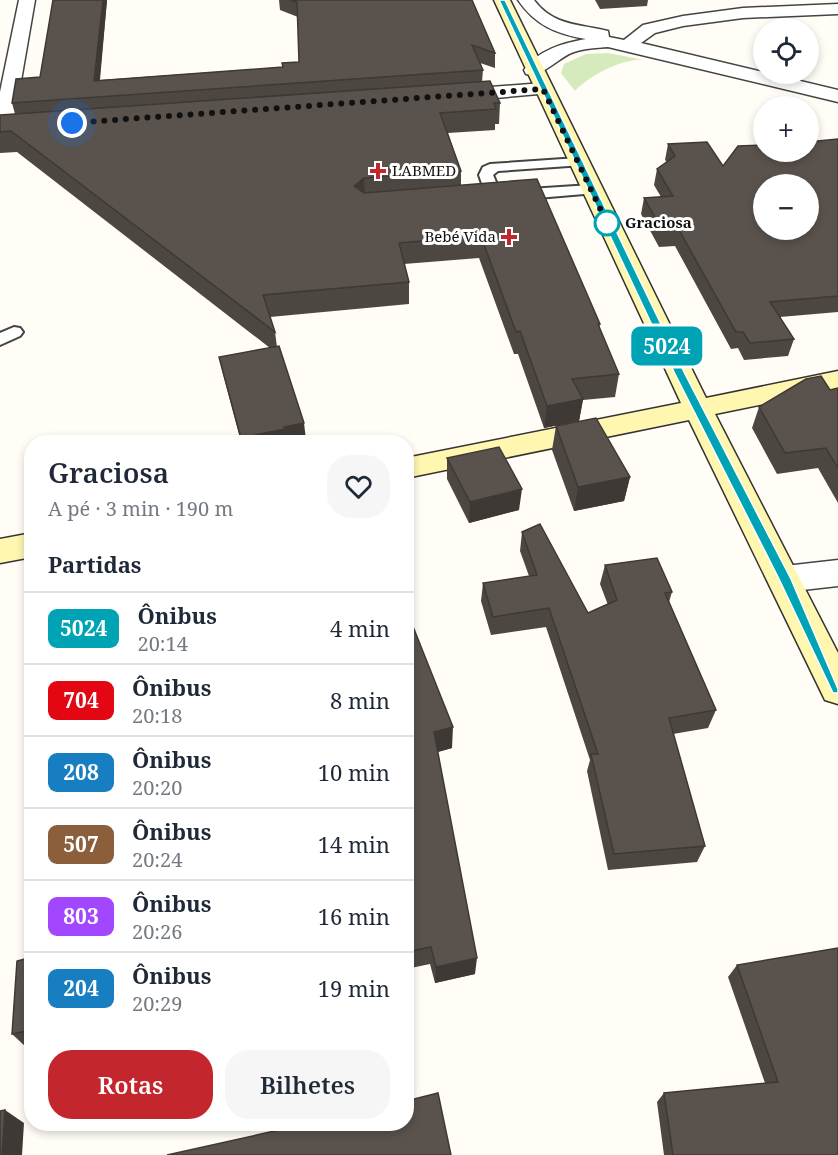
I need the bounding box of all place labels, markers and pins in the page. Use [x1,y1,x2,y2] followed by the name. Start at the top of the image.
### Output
[392,160,456,180] place label: LABMED
[369,162,387,180] marker: LABMED
[594,210,620,236] marker: Graciosa
[625,212,692,232] place label: Graciosa
[424,226,496,246] place label: Bebé Vida
[500,228,518,246] marker: Bebé Vida

